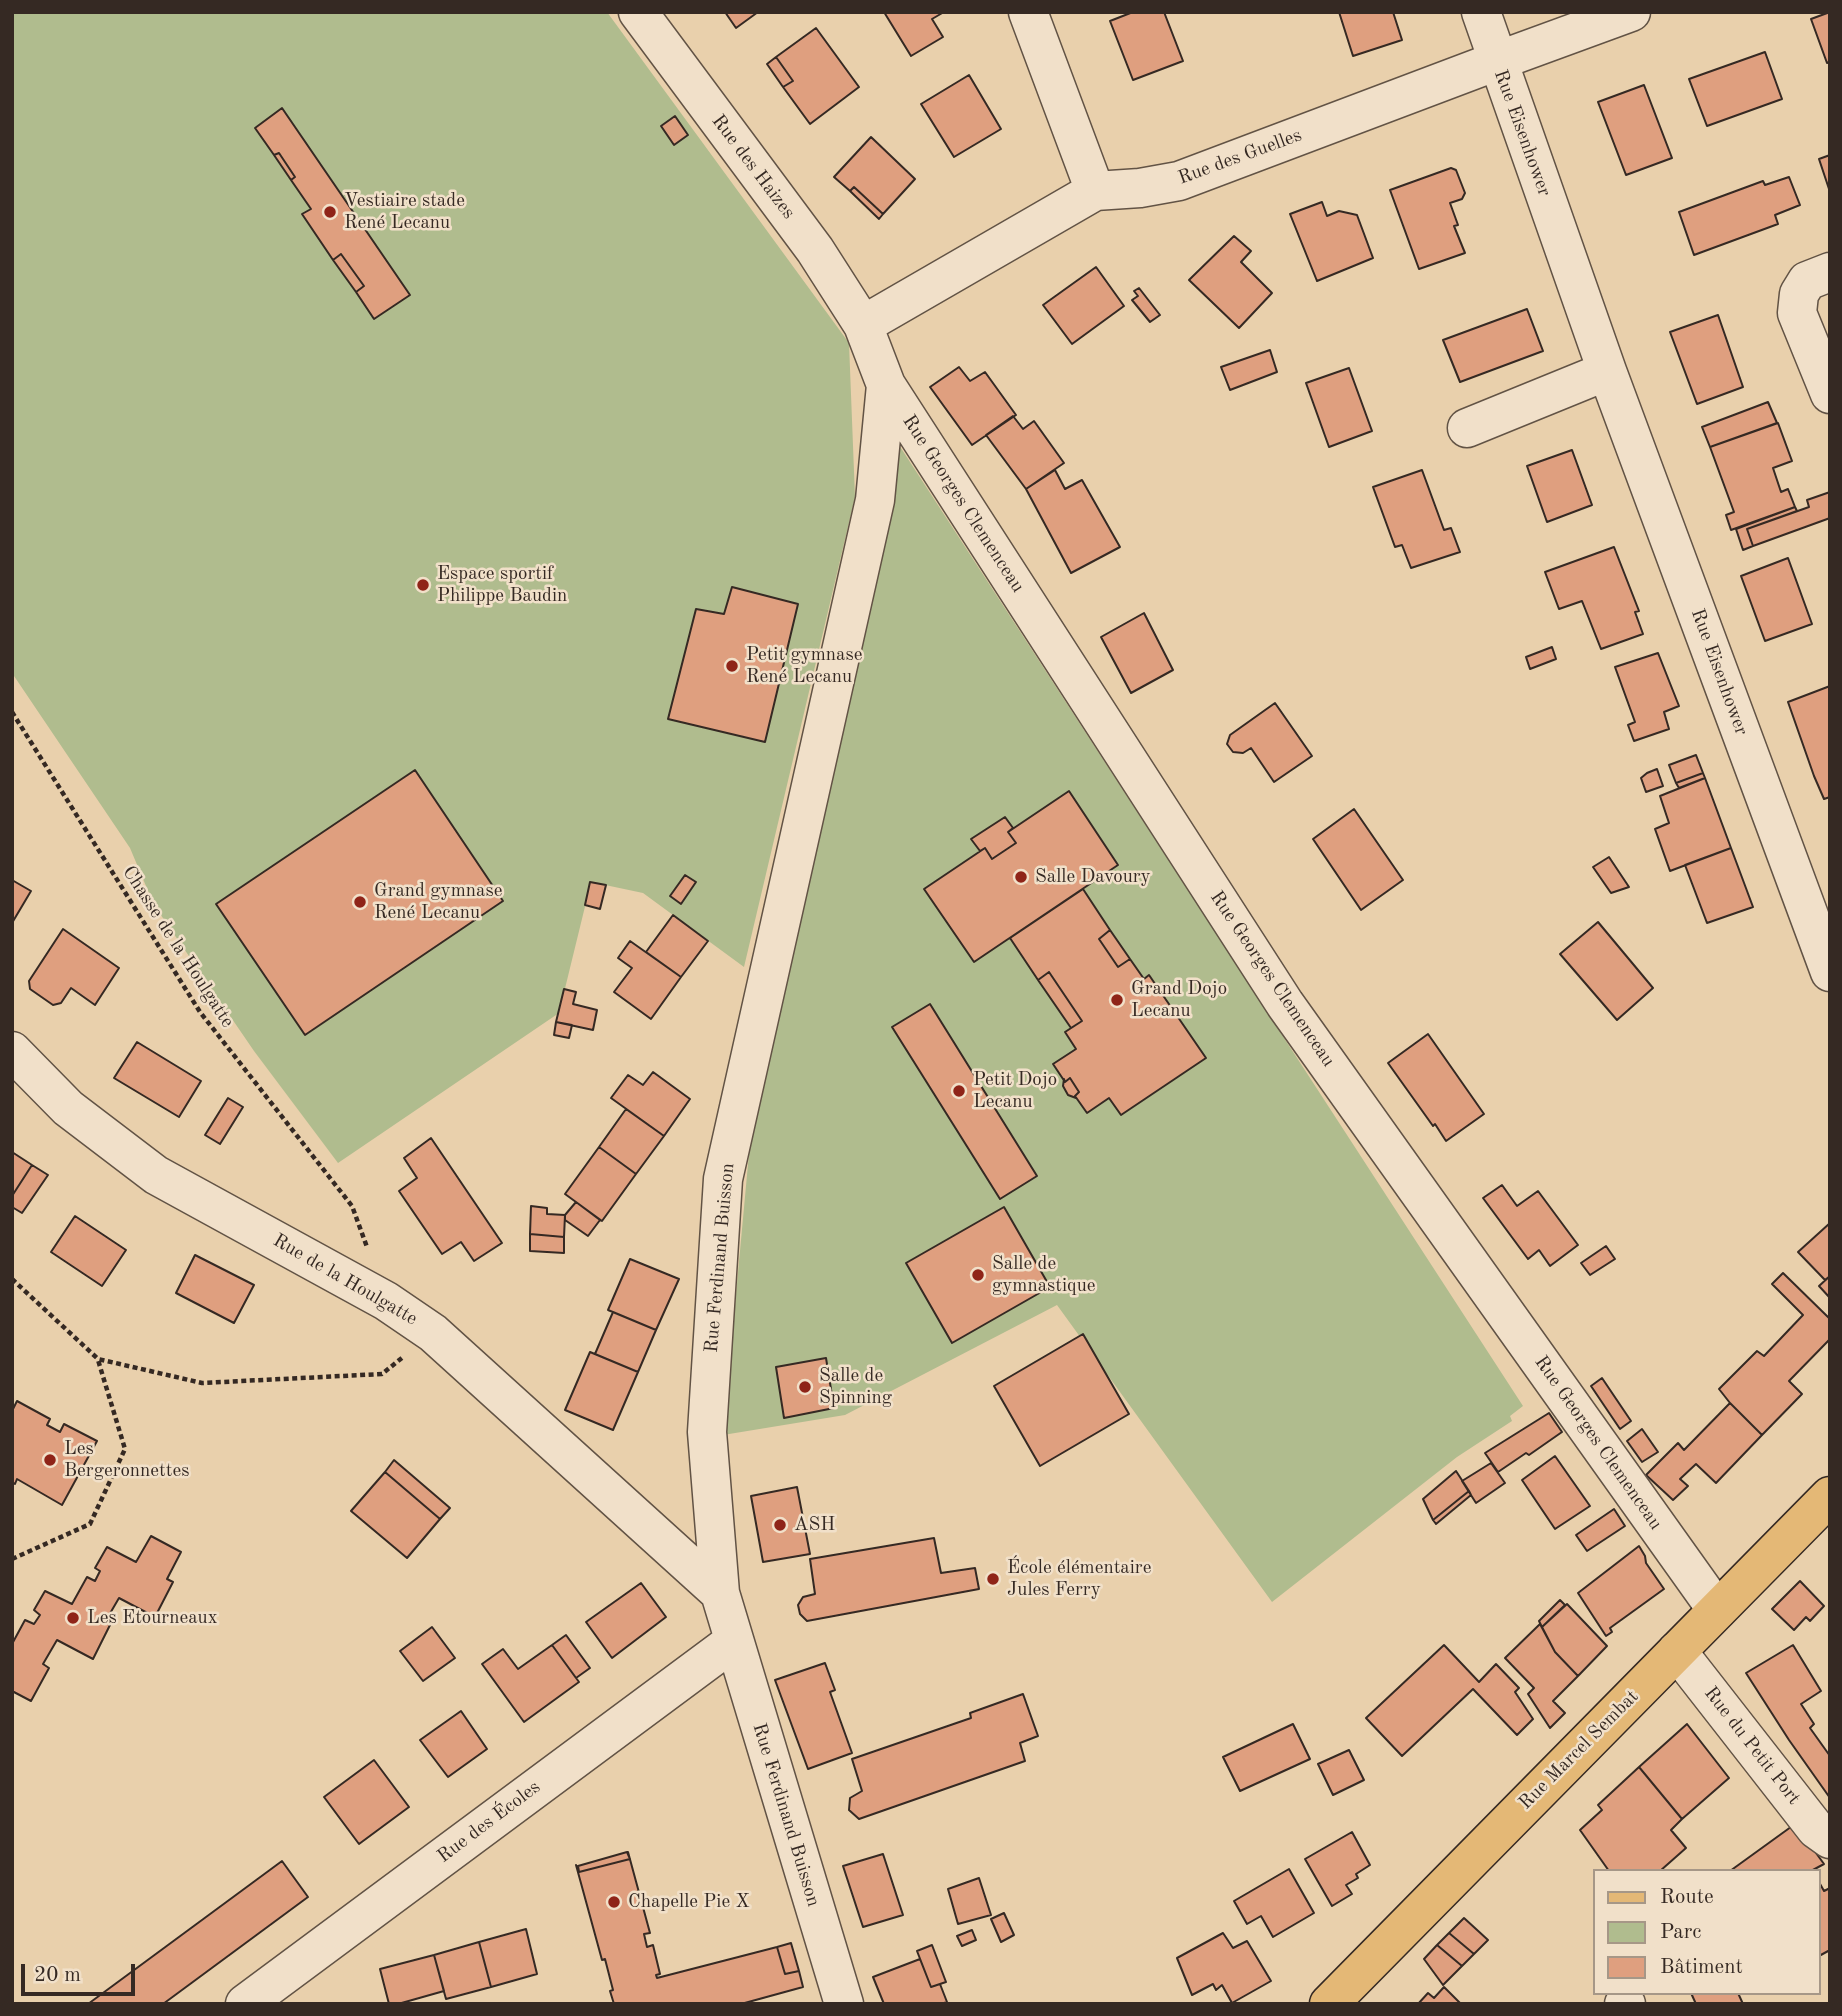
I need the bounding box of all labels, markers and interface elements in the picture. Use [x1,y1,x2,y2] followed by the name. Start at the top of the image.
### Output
[1489,67,1555,199] street label: Rue Eisenhower
[706,110,800,224] street label: Rue des Haizes
[1175,124,1305,190] street label: Rue des Guelles
[344,190,465,234] place label: Vestiaire stade René Lecanu
[322,204,338,220] marker: Vestiaire stade René Lecanu
[897,411,1029,597] street label: Rue Georges Clemenceau
[437,563,567,607] place label: Espace sportif Philippe Baudin
[415,577,431,593] marker: Espace sportif Philippe Baudin
[1686,606,1752,738] street label: Rue Eisenhower
[746,644,862,688] place label: Petit gymnase René Lecanu
[724,658,740,674] marker: Petit gymnase René Lecanu
[117,862,239,1032] street label: Chasse de la Houlgatte
[1035,866,1151,888] place label: Salle Davoury
[1013,869,1029,885] marker: Salle Davoury
[374,880,502,924] place label: Grand gymnase René Lecanu
[1205,887,1339,1071] street label: Rue Georges Clemenceau
[352,894,368,910] marker: Grand gymnase René Lecanu
[1131,978,1227,1022] place label: Grand Dojo Lecanu
[1109,992,1125,1008] marker: Grand Dojo Lecanu
[973,1069,1057,1113] place label: Petit Dojo Lecanu
[951,1083,967,1099] marker: Petit Dojo Lecanu
[700,1162,740,1354] street label: Rue Ferdinand Buisson
[269,1229,421,1331] street label: Rue de la Houlgatte
[992,1253,1096,1297] place label: Salle de gymnastique
[970,1267,986,1283] marker: Salle de gymnastique
[1529,1352,1667,1534] street label: Rue Georges Clemenceau
[819,1365,892,1409] place label: Salle de Spinning
[797,1379,813,1395] marker: Salle de Spinning
[64,1438,189,1482] place label: Les Bergeronnettes
[42,1452,58,1468] marker: Les Bergeronnettes
[794,1514,835,1536] place label: ASH
[772,1517,788,1533] marker: ASH
[1007,1557,1151,1601] place label: École élémentaire Jules Ferry
[985,1571,1001,1587] marker: École élémentaire Jules Ferry
[87,1607,218,1629] place label: Les Etourneaux
[65,1610,81,1626] marker: Les Etourneaux
[1699,1682,1805,1810] street label: Rue du Petit Port
[1514,1685,1644,1815] street label: Rue Marcel Sembat
[747,1721,825,1909] street label: Rue Ferdinand Buisson
[433,1776,545,1868] street label: Rue des Écoles
[1594,1869,1821,1995] legend
[1660,1887,1714,1908] text: Route
[628,1891,750,1913] place label: Chapelle Pie X
[606,1894,622,1910] marker: Chapelle Pie X
[1660,1922,1702,1943] text: Parc
[24,1950,138,1994] scale bar
[1660,1957,1743,1978] text: Bâtiment
[34,1965,81,1986] text: 20 m

